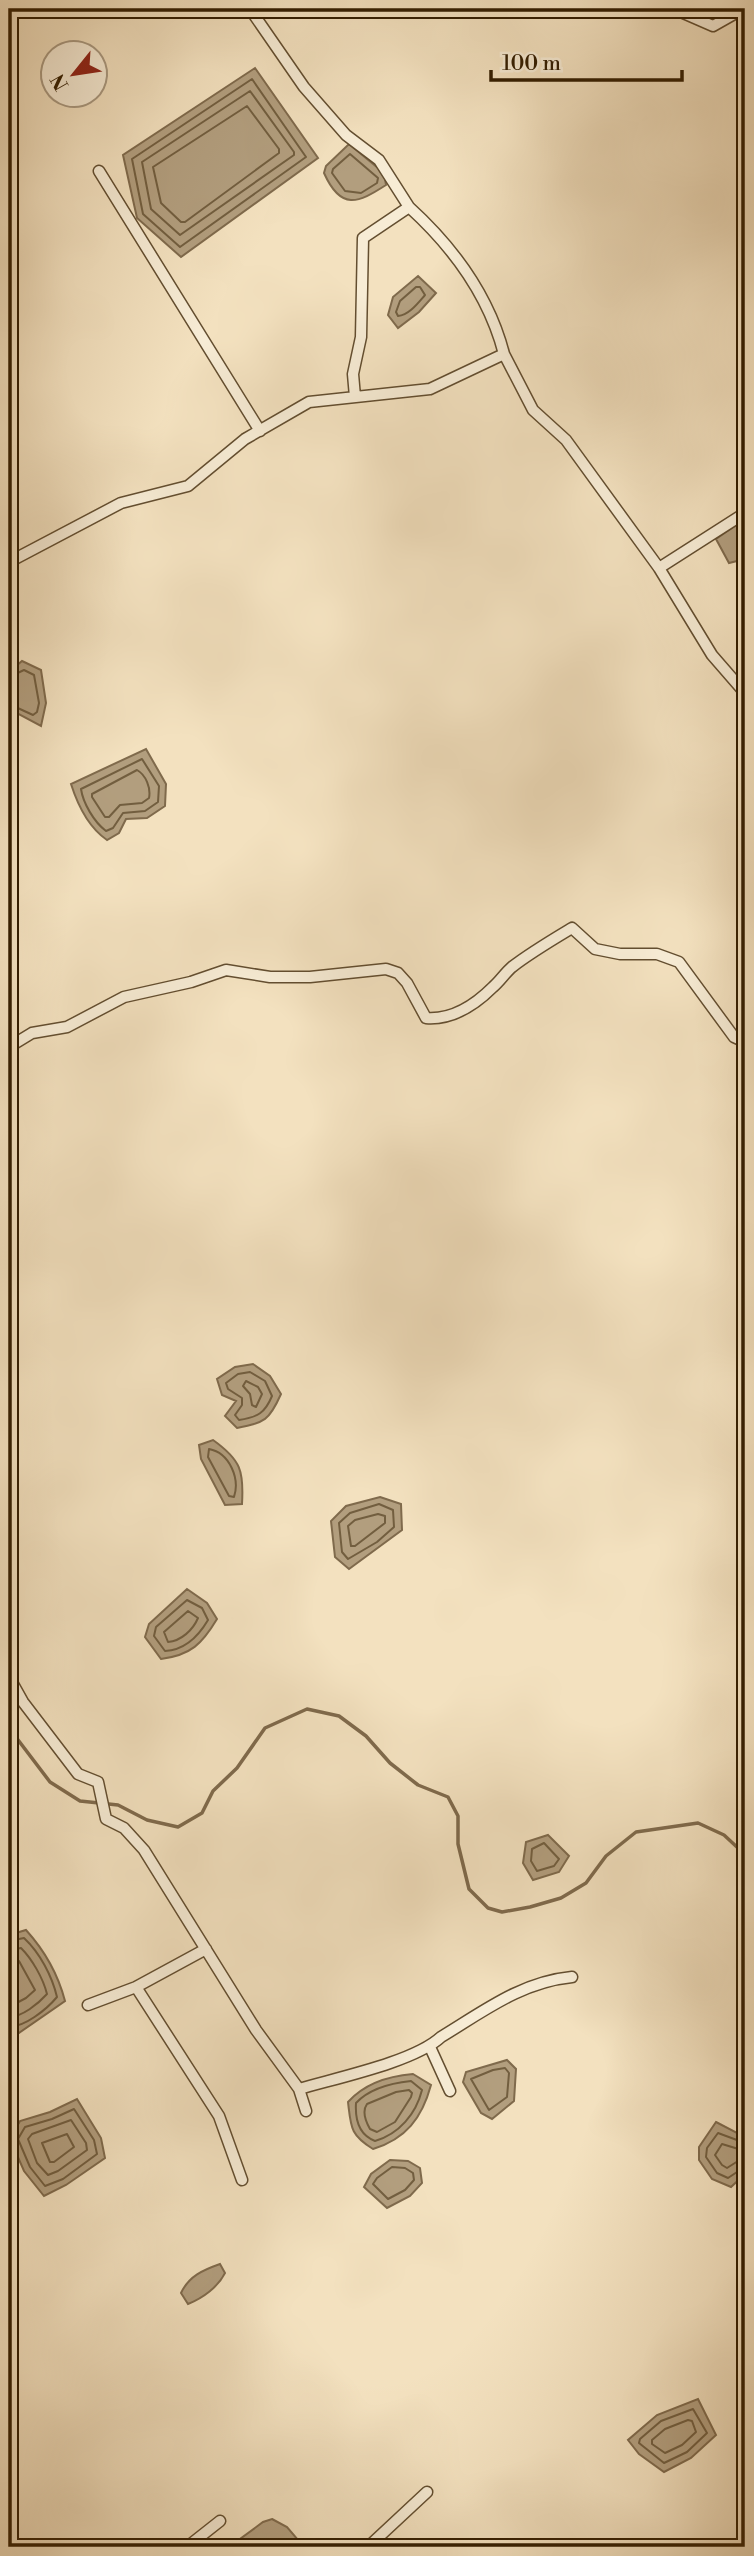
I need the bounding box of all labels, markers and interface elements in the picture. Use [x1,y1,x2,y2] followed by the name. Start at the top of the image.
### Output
[38,38,108,108] north arrow
[491,38,682,82] scale bar
[502,51,561,77] text: 100 m
[46,69,74,95] text: N

